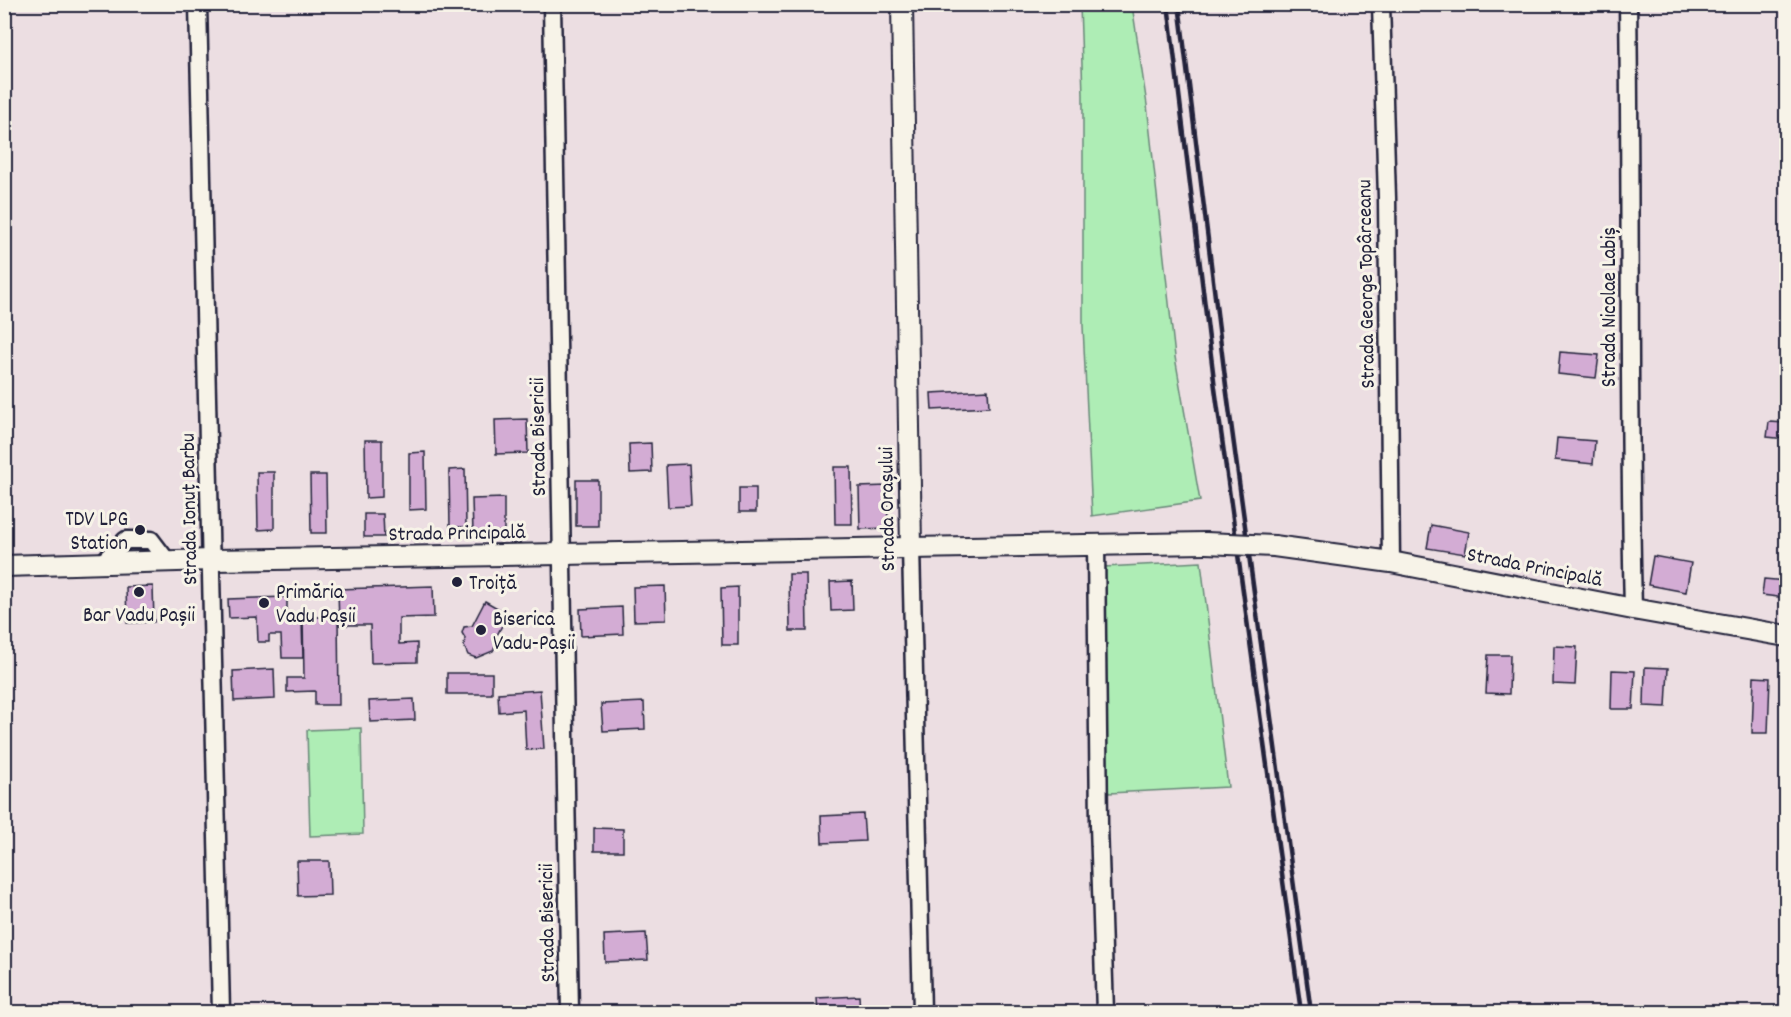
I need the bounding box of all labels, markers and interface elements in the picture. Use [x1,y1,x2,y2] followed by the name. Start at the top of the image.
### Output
[1351,179,1385,389] street label: Strada George Topârceanu
[1596,227,1626,387] street label: Strada Nicolae Labiș
[524,377,556,497] street label: Strada Bisericii
[175,433,207,585] street label: Strada Ionuț Barbu
[873,446,905,572] street label: Strada Orașului
[65,506,128,560] place label: TDV LPG Station
[388,519,526,551] street label: Strada Principală
[133,523,147,537] marker: TDV LPG Station
[1464,541,1605,597] street label: Strada Principală
[469,570,517,600] place label: Troiță
[450,575,464,589] marker: Troiță
[276,579,356,633] place label: Primăria Vadu Pașii
[132,585,146,599] marker: Bar Vadu Pașii
[257,596,271,610] marker: Primăria Vadu Pașii
[83,602,195,632] place label: Bar Vadu Pașii
[493,606,575,660] place label: Biserica Vadu-Pașii
[474,623,488,637] marker: Biserica Vadu-Pașii
[533,863,565,983] street label: Strada Bisericii

